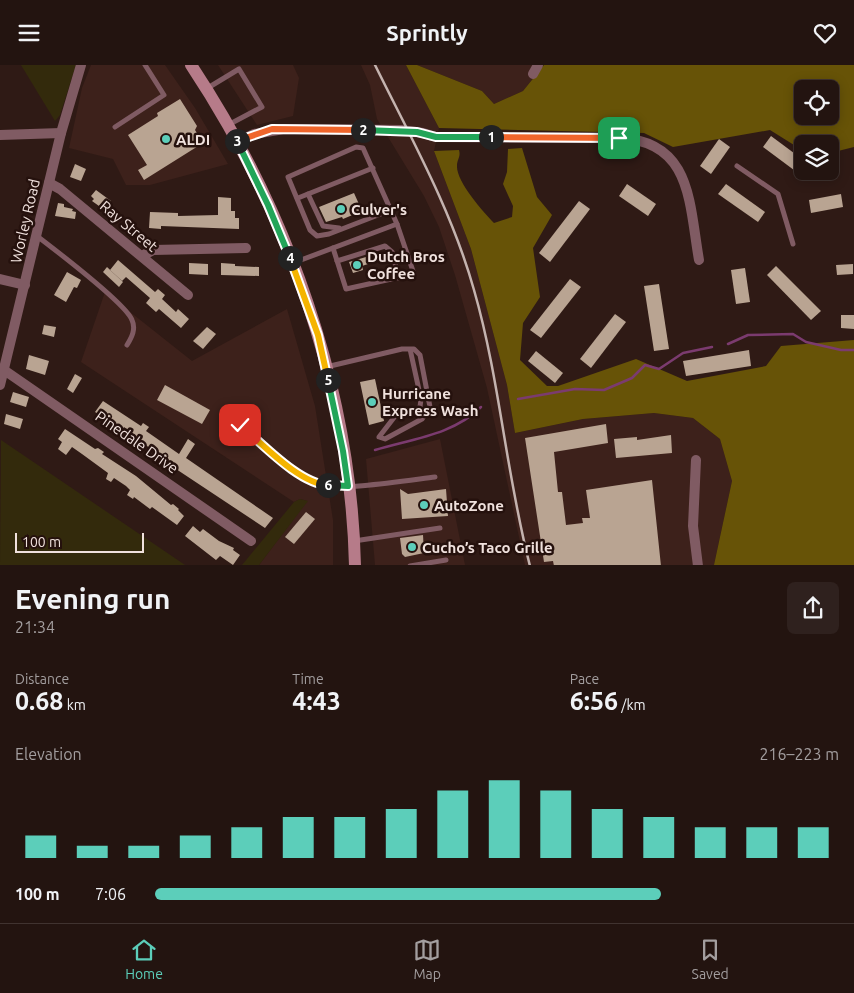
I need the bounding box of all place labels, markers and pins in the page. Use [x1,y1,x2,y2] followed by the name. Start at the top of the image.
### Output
[350,117,376,143] pin: 2
[598,117,640,159] pin
[478,125,504,149] pin: 1
[224,129,250,153] pin: 3
[176,131,210,148] place label: ALDI
[160,133,172,145] marker: ALDI
[351,201,407,218] place label: Culver's
[335,203,347,215] marker: Culver's
[278,245,302,271] pin: 4
[367,248,445,282] place label: Dutch Bros Coffee
[351,259,363,271] marker: Dutch Bros Coffee
[316,367,340,393] pin: 5
[382,385,478,419] place label: Hurricane Express Wash
[366,396,378,408] marker: Hurricane Express Wash
[219,404,261,446] pin
[316,473,340,497] pin: 6
[434,497,504,514] place label: AutoZone
[418,499,430,511] marker: AutoZone
[422,539,553,556] place label: Cucho’s Taco Grille
[406,541,418,553] marker: Cucho’s Taco Grille

